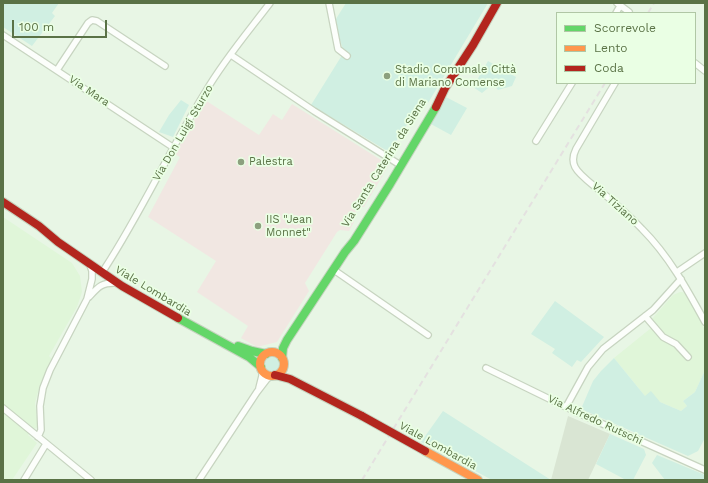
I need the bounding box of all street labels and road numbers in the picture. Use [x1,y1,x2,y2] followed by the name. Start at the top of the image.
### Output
[66,73,112,109] street label: Via Mara
[150,82,216,184] street label: Via Don Luigi Sturzo
[339,96,429,230] street label: Via Santa Caterina da Siena
[589,180,641,228] street label: Via Tiziano
[112,263,194,319] street label: Viale Lombardia
[545,392,645,448] street label: Via Alfredo Rutschi
[397,419,479,473] street label: Viale Lombardia

